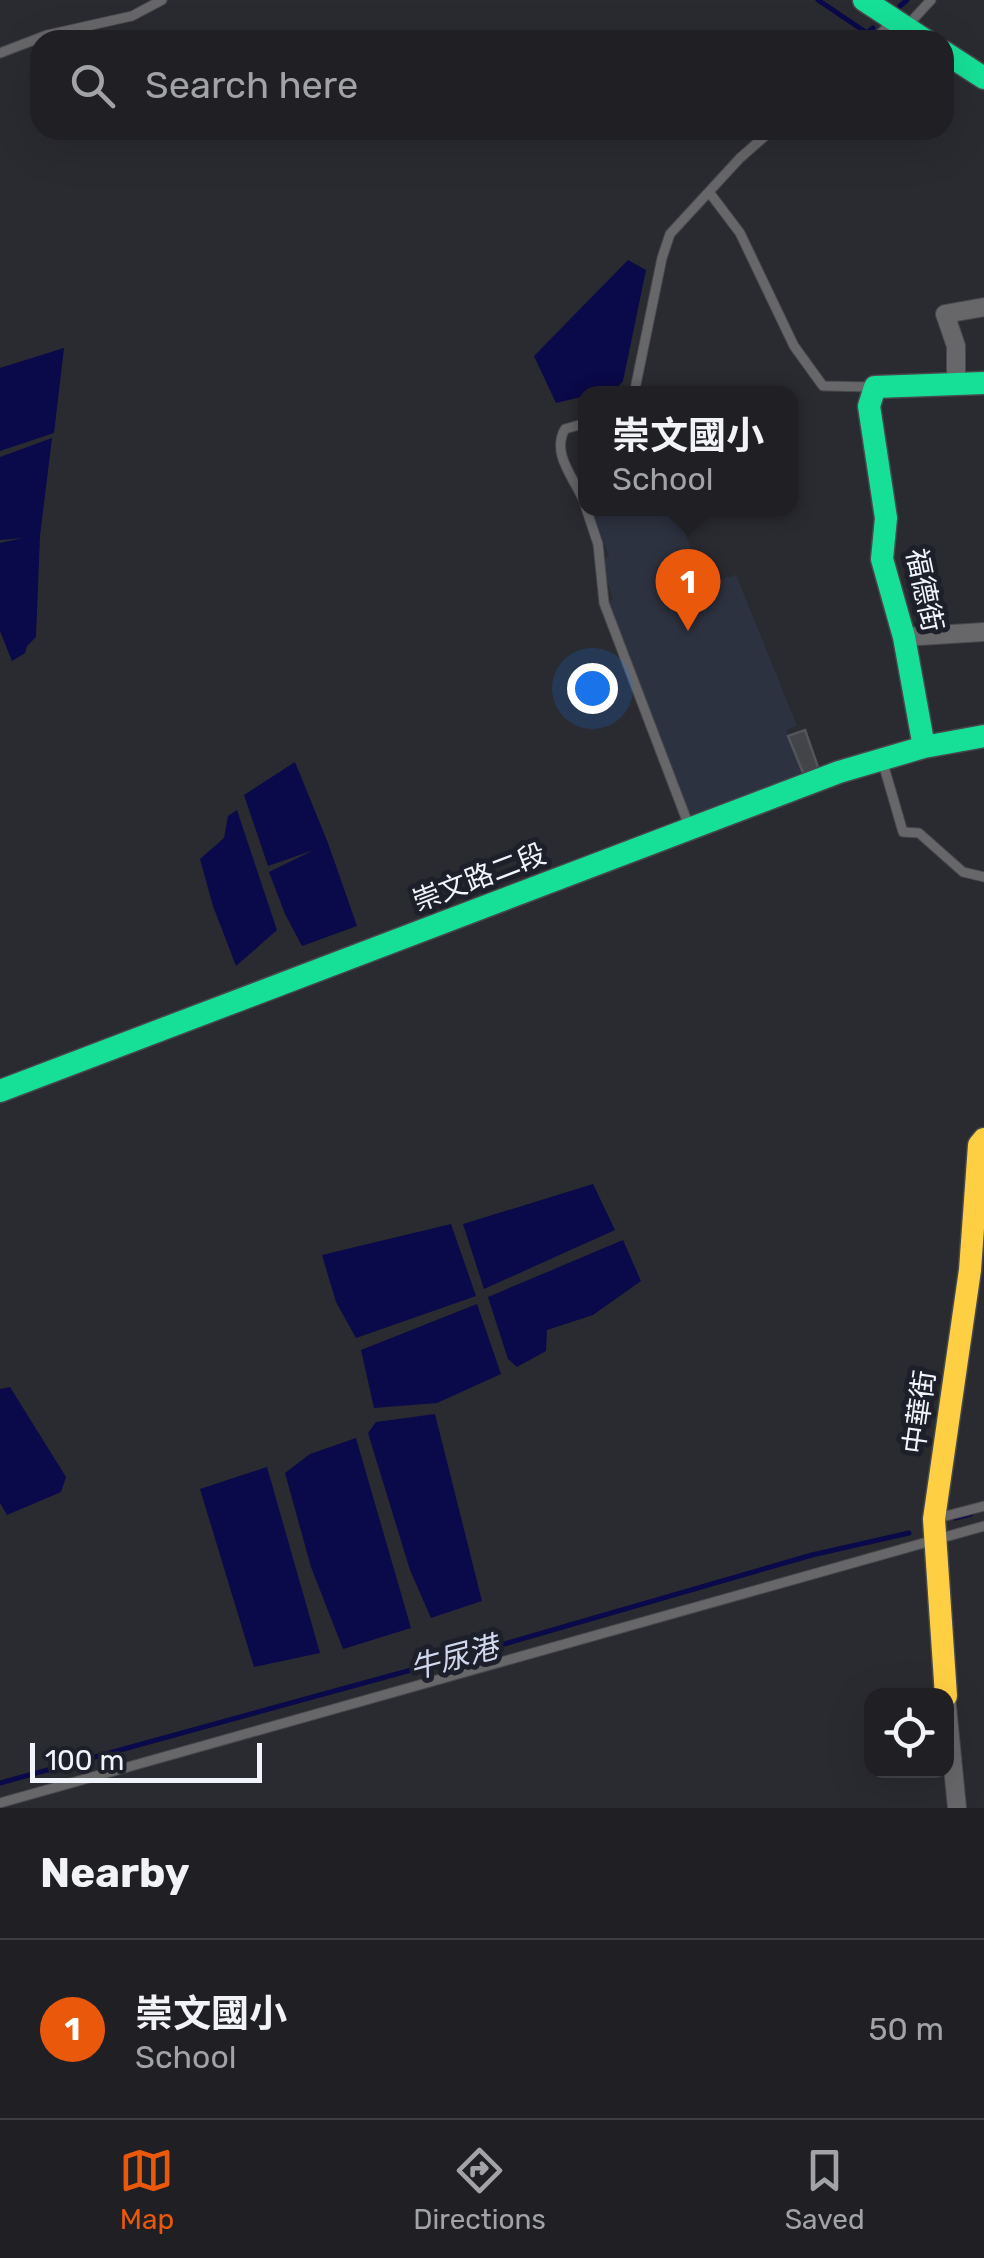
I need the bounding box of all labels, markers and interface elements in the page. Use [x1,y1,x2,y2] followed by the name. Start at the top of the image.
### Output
[30,30,954,140] search box
[65,58,120,113] icon: search
[145,62,358,108] text: Search here
[578,386,798,516] popup
[612,413,764,459] text: 崇文國小
[612,460,714,498] text: School
[900,546,949,635] street label: 福德街
[656,548,720,631] pin: 1
[567,663,618,714] your location
[408,837,550,918] street label: 崇文路二段
[897,1368,942,1456] street label: 中華街
[406,1628,506,1687] water label: 牛尿港
[864,1688,954,1778] map controls
[864,1688,954,1778] button: locate
[30,1738,262,1782] scale bar
[45,1744,124,1777] text: 100 m
[40,1848,190,1898] text: Nearby
[135,1991,287,2037] text: 崇文國小
[65,2010,80,2048] text: 1
[868,2010,944,2048] text: 50 m
[135,2038,237,2076] text: School
[119,2143,174,2236] tab: Map
[413,2143,546,2236] tab: Directions
[785,2143,865,2236] tab: Saved

